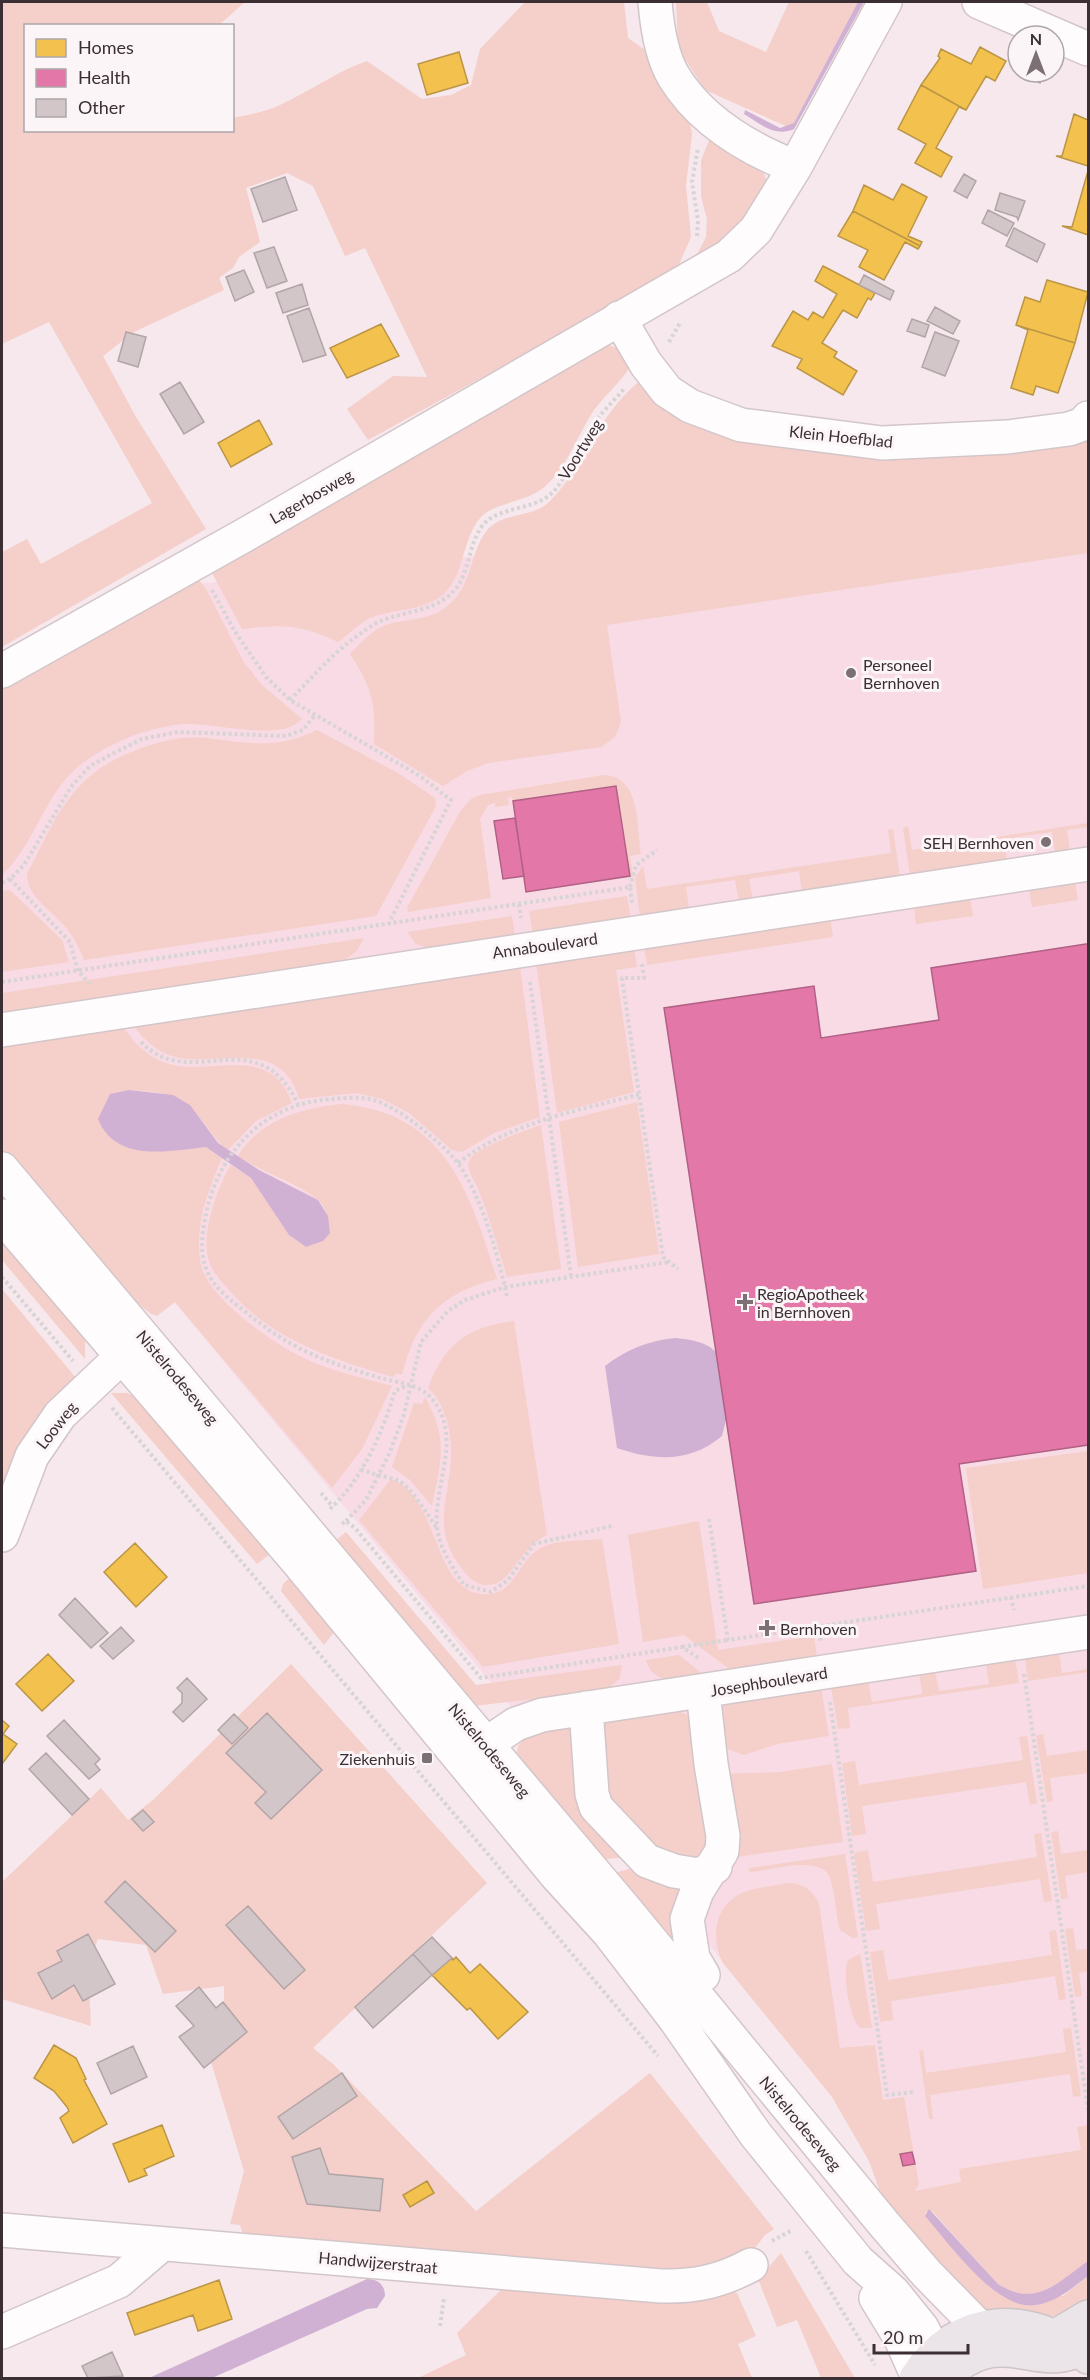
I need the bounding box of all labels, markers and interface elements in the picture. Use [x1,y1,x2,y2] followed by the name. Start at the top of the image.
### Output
[24,24,234,132] legend
[1006,24,1066,84] north arrow
[1030,29,1042,48] text: N
[78,36,134,58] text: Homes
[78,66,131,88] text: Health
[78,96,125,118] text: Other
[554,415,606,483] street label: Voortweg
[788,421,894,451] street label: Klein Hoefblad
[266,465,356,527] street label: Lagerbosweg
[863,655,940,692] place label: Personeel Bernhoven
[844,666,858,680] marker: Personeel Bernhoven
[923,833,1034,852] place label: SEH Bernhoven
[1039,835,1053,849] marker: SEH Bernhoven
[491,928,599,962] street label: Annaboulevard
[757,1284,865,1321] place label: RegioApotheek in Bernhoven
[738,1295,752,1309] marker: RegioApotheek in Bernhoven
[133,1326,223,1428] street label: Nistelrodeseweg
[32,1398,80,1452] street label: Looweg
[758,1619,776,1637] marker: Bernhoven
[780,1619,857,1638] place label: Bernhoven
[709,1662,829,1700] street label: Josephboulevard
[445,1699,535,1801] street label: Nistelrodeseweg
[339,1749,415,1768] place label: Ziekenhuis
[420,1751,434,1765] marker: Ziekenhuis
[756,2072,846,2174] street label: Nistelrodeseweg
[318,2247,438,2277] street label: Handwijzerstraat
[874,2317,968,2355] scale bar
[883,2326,923,2348] text: 20 m

